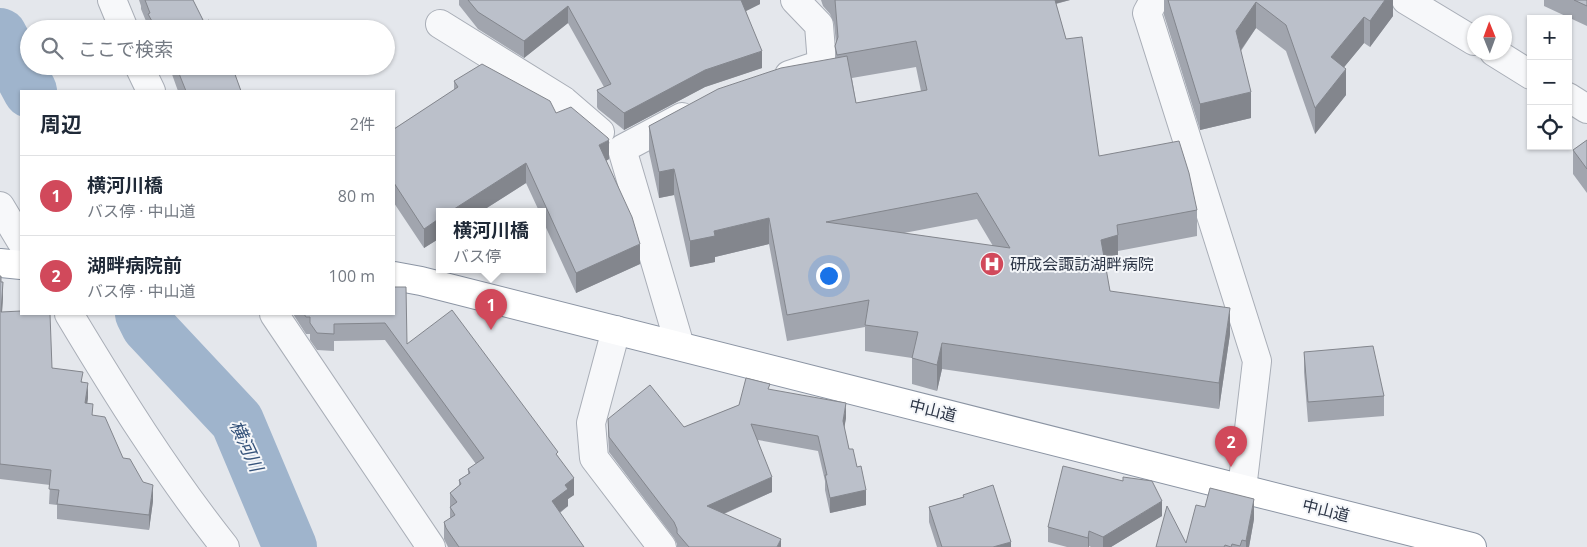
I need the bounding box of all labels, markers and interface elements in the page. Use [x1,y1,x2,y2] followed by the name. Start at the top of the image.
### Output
[1467,15,1512,60] north arrow
[1527,15,1572,150] map controls
[1527,15,1572,60] button: +
[20,20,395,75] search box
[38,34,66,62] icon: search
[78,36,173,62] text: ここで検索
[1527,60,1572,105] button: −
[1527,105,1572,150] button: locate
[40,110,82,138] text: 周辺
[350,113,375,135] text: 2件
[87,172,163,198] text: 横河川橋
[51,185,61,207] text: 1
[338,185,375,207] text: 80 m
[87,200,196,222] text: バス停 · 中山道
[436,208,546,273] popup
[453,217,529,243] text: 横河川橋
[453,245,501,267] text: バス停
[979,251,1005,277] hospital icon: 研成会諏訪湖畔病院
[87,252,182,278] text: 湖畔病院前
[1010,253,1154,275] place label: 研成会諏訪湖畔病院
[816,263,842,289] your location
[51,265,61,287] text: 2
[329,265,375,287] text: 100 m
[87,280,196,302] text: バス停 · 中山道
[475,289,507,330] pin: 1
[907,394,959,426] street label: 中山道
[225,416,270,477] water label: 横河川
[1215,426,1247,467] pin: 2
[1300,494,1352,526] street label: 中山道

